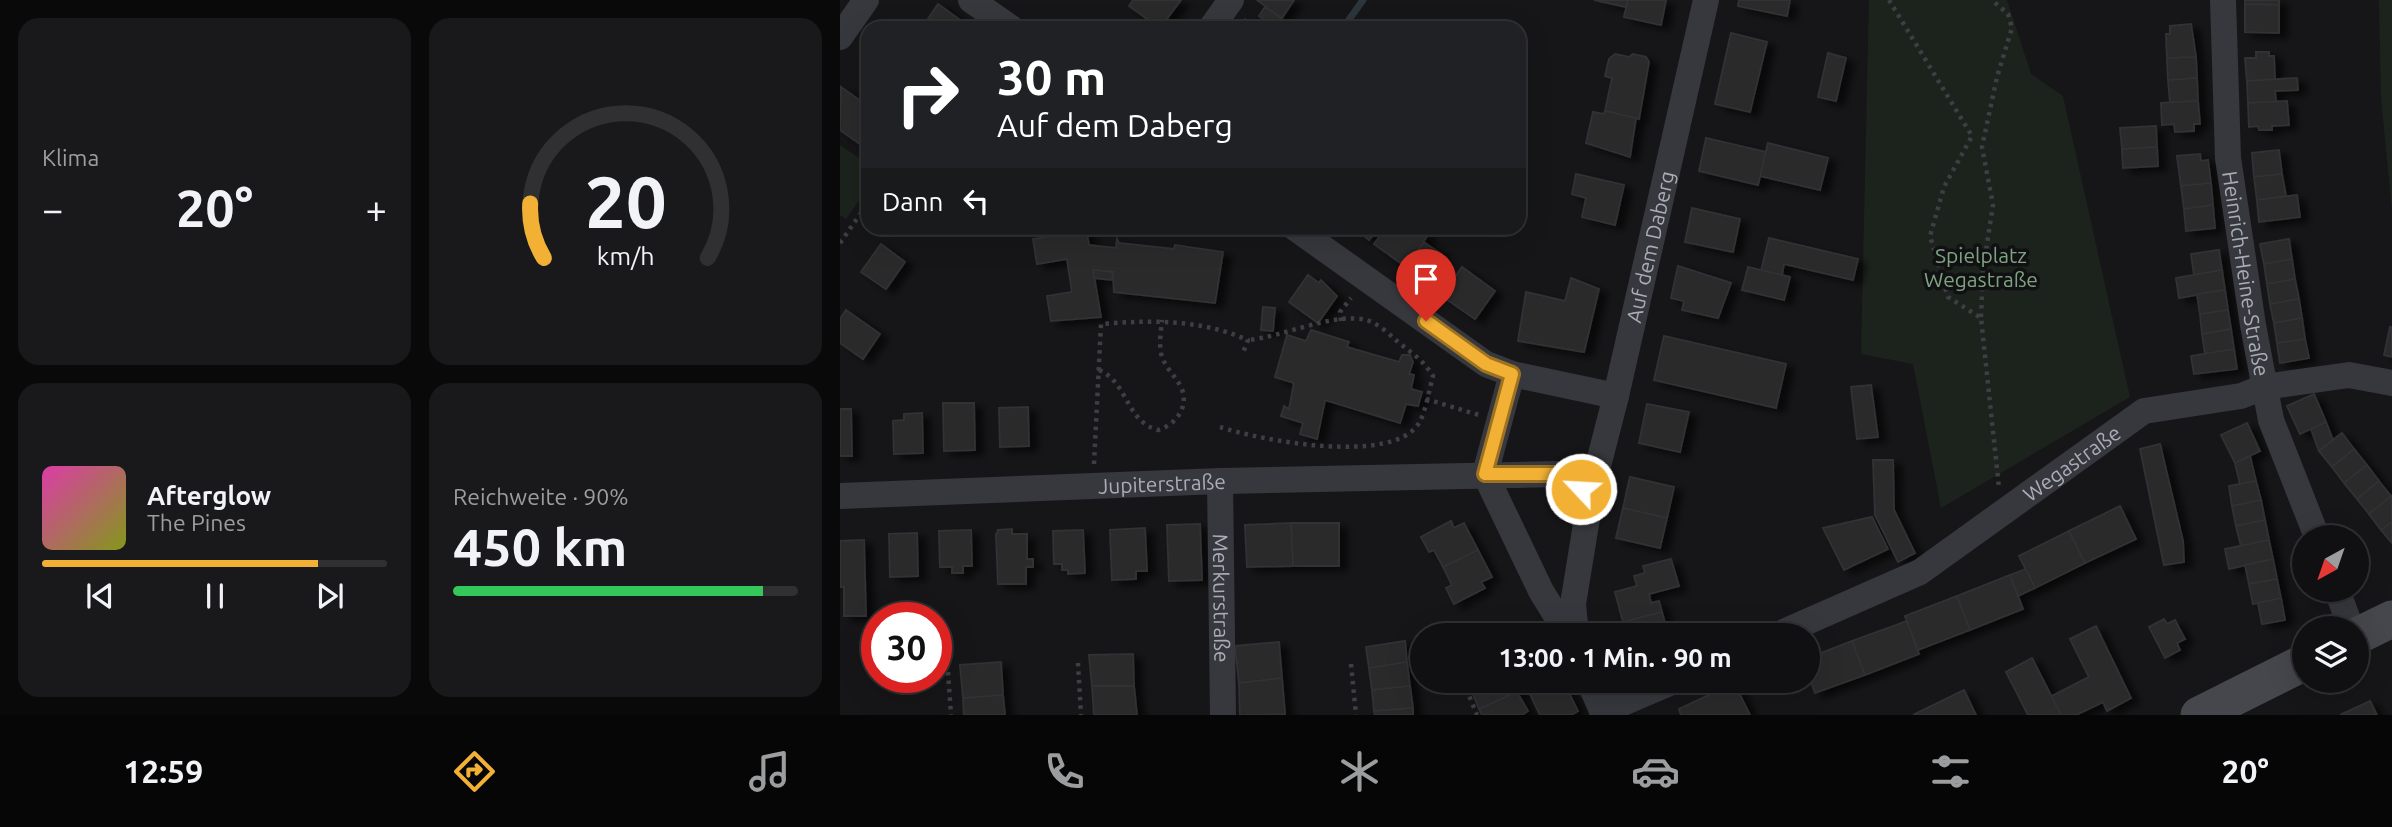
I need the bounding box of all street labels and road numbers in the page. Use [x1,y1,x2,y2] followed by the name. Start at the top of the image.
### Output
[1621,169,1679,325] street label: Auf dem Daberg
[2218,169,2274,378] street label: Heinrich-Heine-Straße
[2018,420,2125,506] street label: Wegastraße
[1097,469,1226,498] street label: Jupiterstraße
[1209,533,1234,663] street label: Merkurstraße

